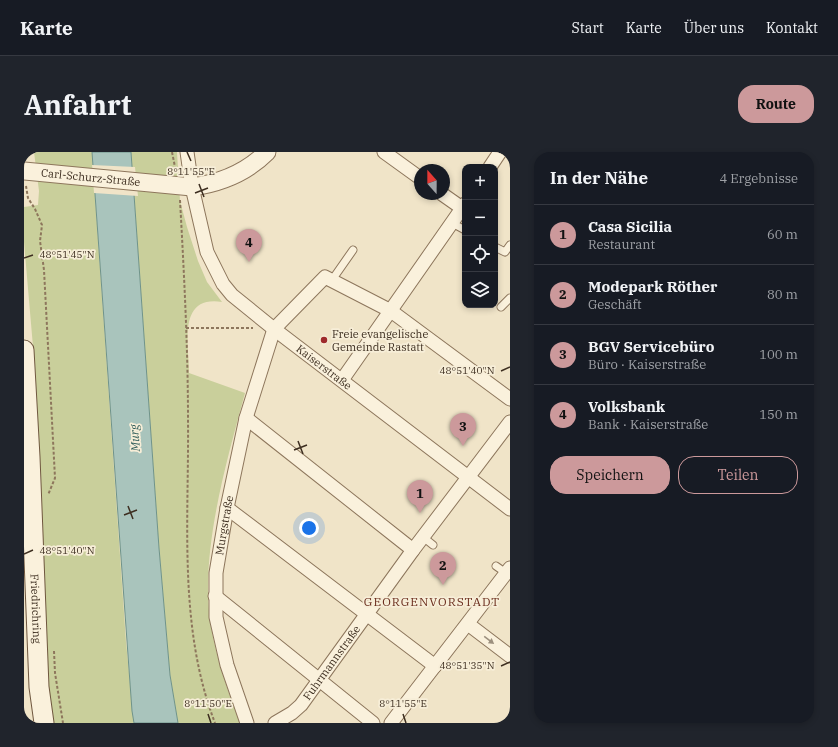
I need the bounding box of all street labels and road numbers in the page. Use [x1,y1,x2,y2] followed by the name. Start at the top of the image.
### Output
[40,166,141,189] street label: Carl-Schurz-Straße
[293,341,355,393] street label: Kaiserstraße
[212,494,236,556] street label: Murgstraße
[28,573,44,644] street label: Friedrichring
[300,623,363,703] street label: Fuhrmannstraße

